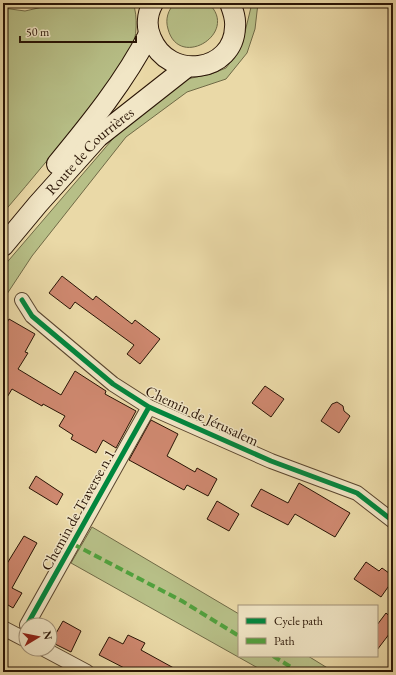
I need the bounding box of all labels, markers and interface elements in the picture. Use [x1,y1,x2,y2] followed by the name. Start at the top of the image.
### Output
[20,18,136,44] scale bar
[26,24,50,40] text: 50 m
[41,102,138,198] street label: Route de Courrières
[143,381,262,450] street label: Chemin de Jérusalem
[36,446,119,574] street label: Chemin de Traverse n.1
[238,605,378,657] legend
[274,613,323,629] text: Cycle path
[18,617,58,657] north arrow
[40,630,56,641] text: N
[274,633,295,649] text: Path

